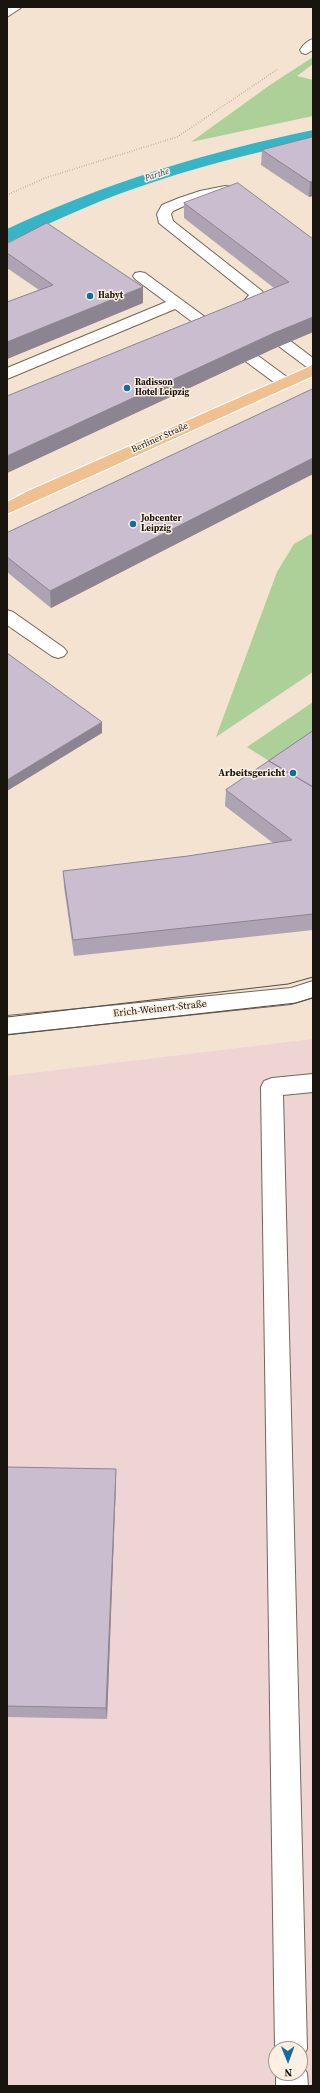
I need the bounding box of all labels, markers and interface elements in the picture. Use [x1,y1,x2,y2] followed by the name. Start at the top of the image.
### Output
[144,166,170,184] water label: Parthe
[85,291,95,301] marker: Habyt
[98,291,123,301] place label: Habyt
[135,378,189,399] place label: Radisson Hotel Leipzig
[122,383,132,393] marker: Radisson Hotel Leipzig
[130,421,190,455] street label: Berliner Straße
[141,514,182,535] place label: Jobcenter Leipzig
[128,519,138,529] marker: Jobcenter Leipzig
[218,767,285,779] place label: Arbeitsgericht
[288,768,298,778] marker: Arbeitsgericht
[113,998,207,1020] street label: Erich-Weinert-Straße
[268,2041,308,2081] north arrow
[284,2065,292,2080] text: N

